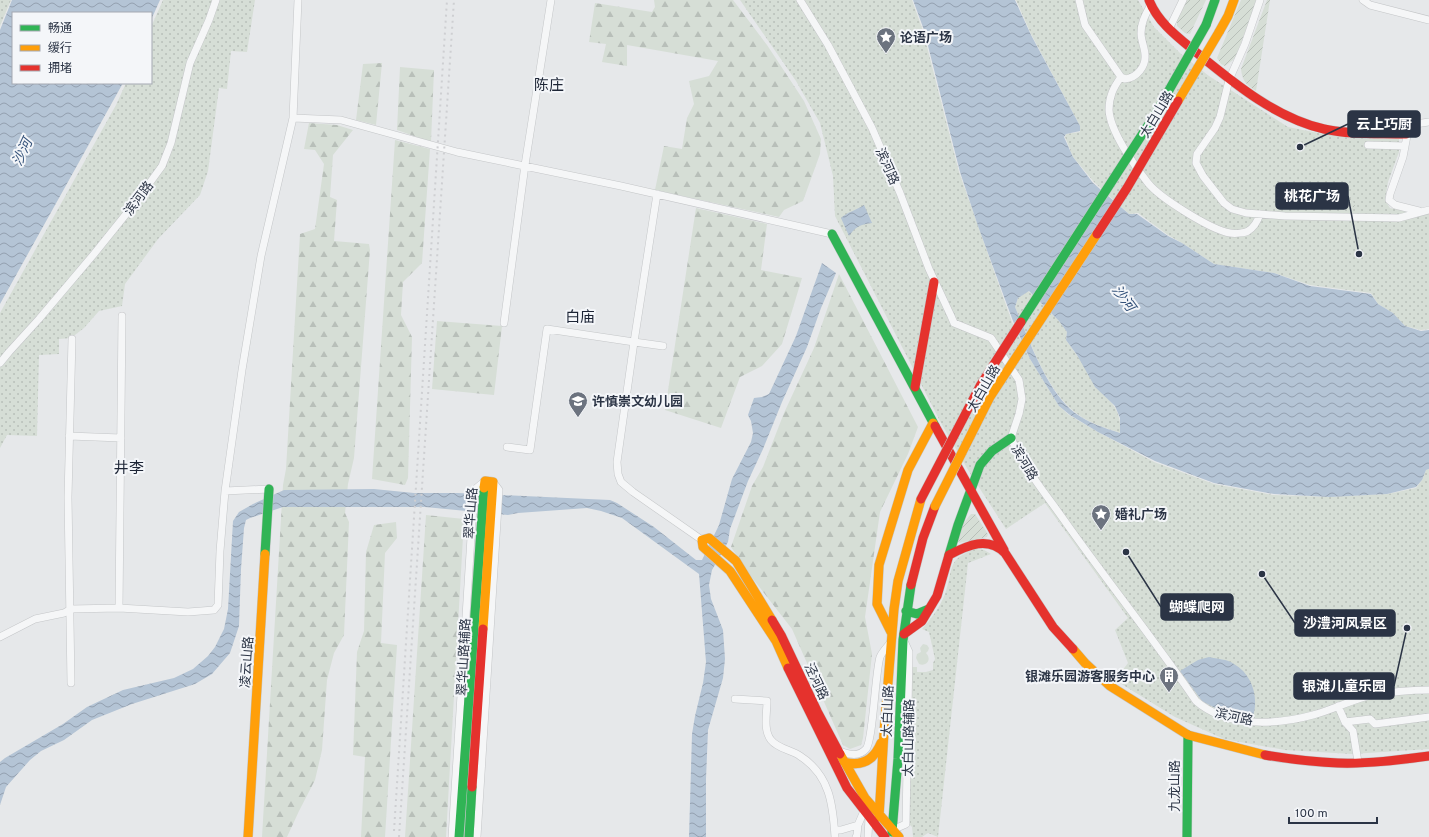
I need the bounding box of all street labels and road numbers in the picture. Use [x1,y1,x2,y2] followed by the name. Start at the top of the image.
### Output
[1137,88,1178,141] street label: 太白山路
[871,145,902,188] street label: 滨河路
[121,178,158,220] street label: 滨河路
[964,362,1005,416] street label: 太白山路
[1006,442,1041,484] street label: 滨河路
[461,487,482,540] street label: 翠华山路
[454,618,475,696] street label: 翠华山路辅路
[238,636,258,689] street label: 凌云山路
[800,661,831,703] street label: 泾河路
[879,685,898,737] street label: 太白山路
[900,699,919,777] street label: 太白山路辅路
[1213,705,1255,730] street label: 滨河路
[1167,760,1184,812] street label: 九龙山路

